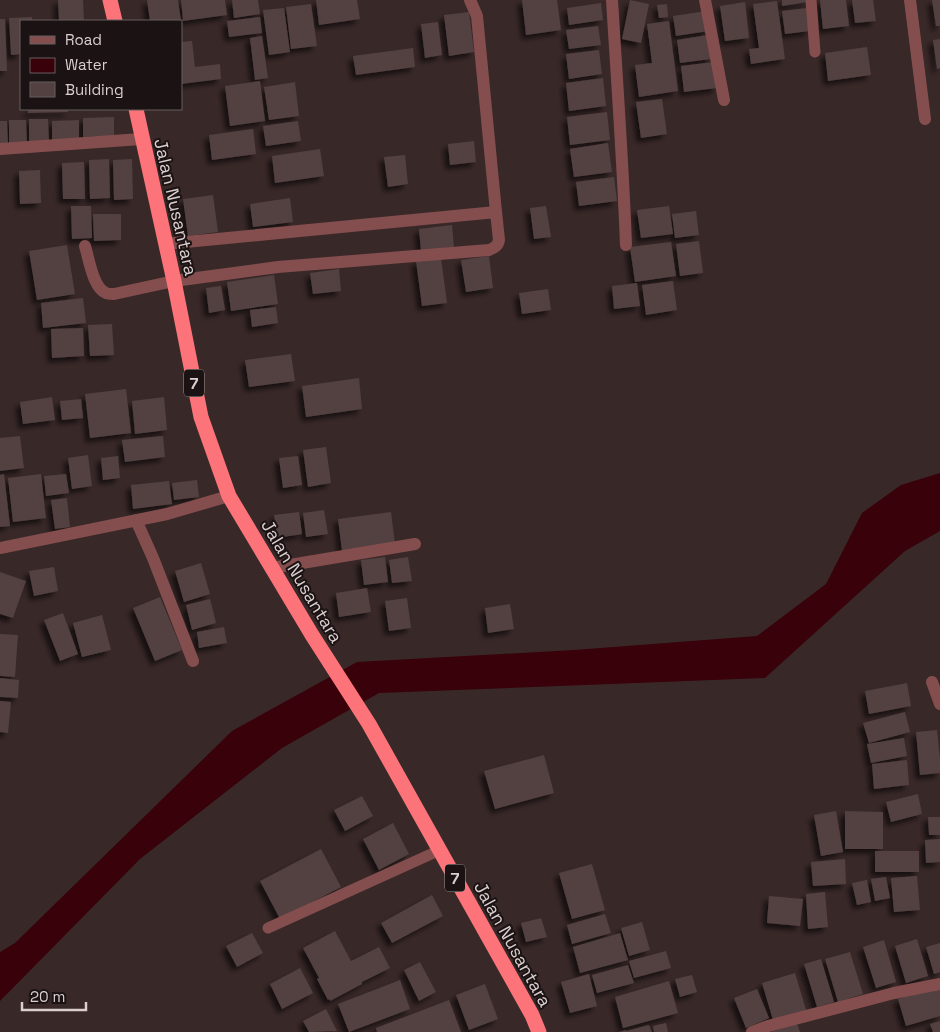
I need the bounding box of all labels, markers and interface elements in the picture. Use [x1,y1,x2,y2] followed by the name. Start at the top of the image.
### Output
[20,20,182,110] legend
[65,30,102,49] text: Road
[65,55,108,74] text: Water
[65,80,124,99] text: Building
[149,136,203,278] street label: Jalan Nusantara
[184,369,204,396] road number: 7
[256,515,348,647] street label: Jalan Nusantara
[445,864,465,891] road number: 7
[469,877,557,1011] street label: Jalan Nusantara
[22,980,86,1012] scale bar
[30,987,65,1006] text: 20 m

